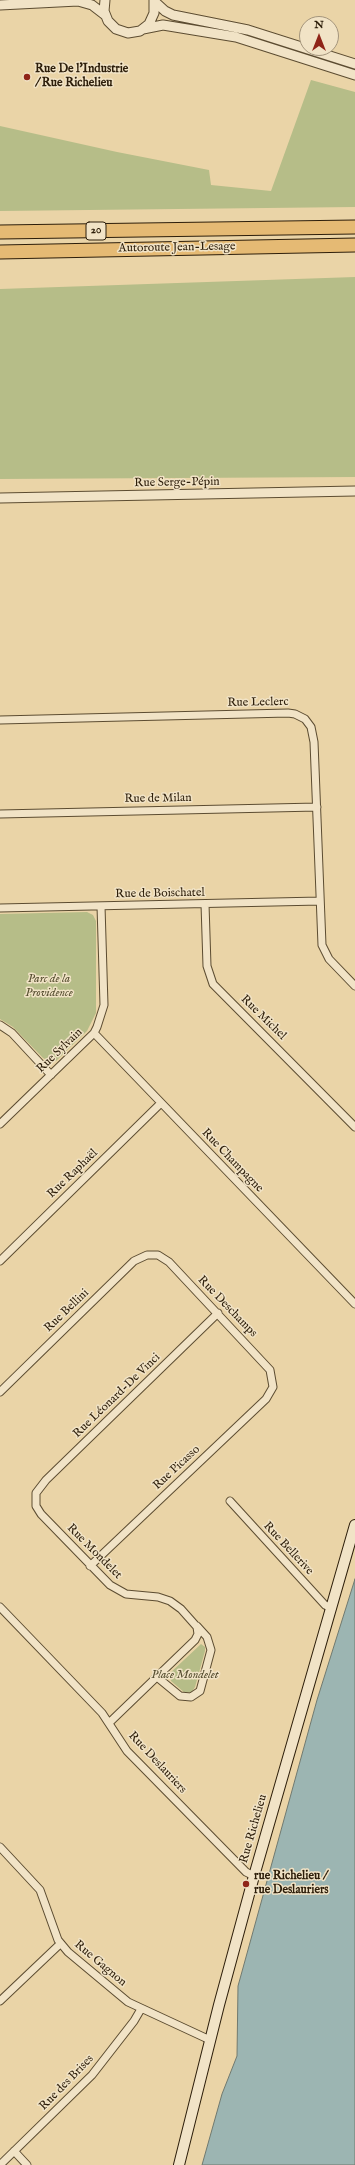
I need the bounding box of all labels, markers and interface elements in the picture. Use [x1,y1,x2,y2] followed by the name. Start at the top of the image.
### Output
[299,16,339,56] north arrow
[314,18,324,32] text: N
[35,63,128,91] place label: Rue De l'Industrie / Rue Richelieu
[22,72,32,82] marker: Rue De l'Industrie / Rue Richelieu
[86,222,106,240] road number: 20
[118,240,236,256] street label: Autoroute Jean-Lesage
[134,475,220,491] street label: Rue Serge-Pépin
[227,695,289,711] street label: Rue Leclerc
[124,791,192,807] street label: Rue de Milan
[115,886,205,902] street label: Rue de Boischatel
[25,973,73,1001] park label: Parc de la Providence
[237,993,289,1043] street label: Rue Michel
[34,1026,86,1076] street label: Rue Sylvain
[198,1126,266,1196] street label: Rue Champagne
[45,1146,101,1202] street label: Rue Raphaël
[194,1273,260,1341] street label: Rue Deschamps
[42,1286,92,1336] street label: Rue Bellini
[70,1351,164,1441] street label: Rue Léonard-De Vinci
[151,1443,203,1493] street label: Rue Picasso
[260,1520,316,1578] street label: Rue Bellerive
[63,1521,125,1583] street label: Rue Mondelet
[151,1669,219,1683] park label: Place Mondelet
[125,1729,189,1797] street label: Rue Deslauriers
[237,1793,271,1865] street label: Rue Richelieu
[254,1870,329,1898] place label: rue Richelieu / rue Deslauriers
[241,1879,251,1889] marker: rue Richelieu / rue Deslauriers
[71,1938,129,1990] street label: Rue Gagnon
[37,2052,97,2114] street label: Rue des Brises

